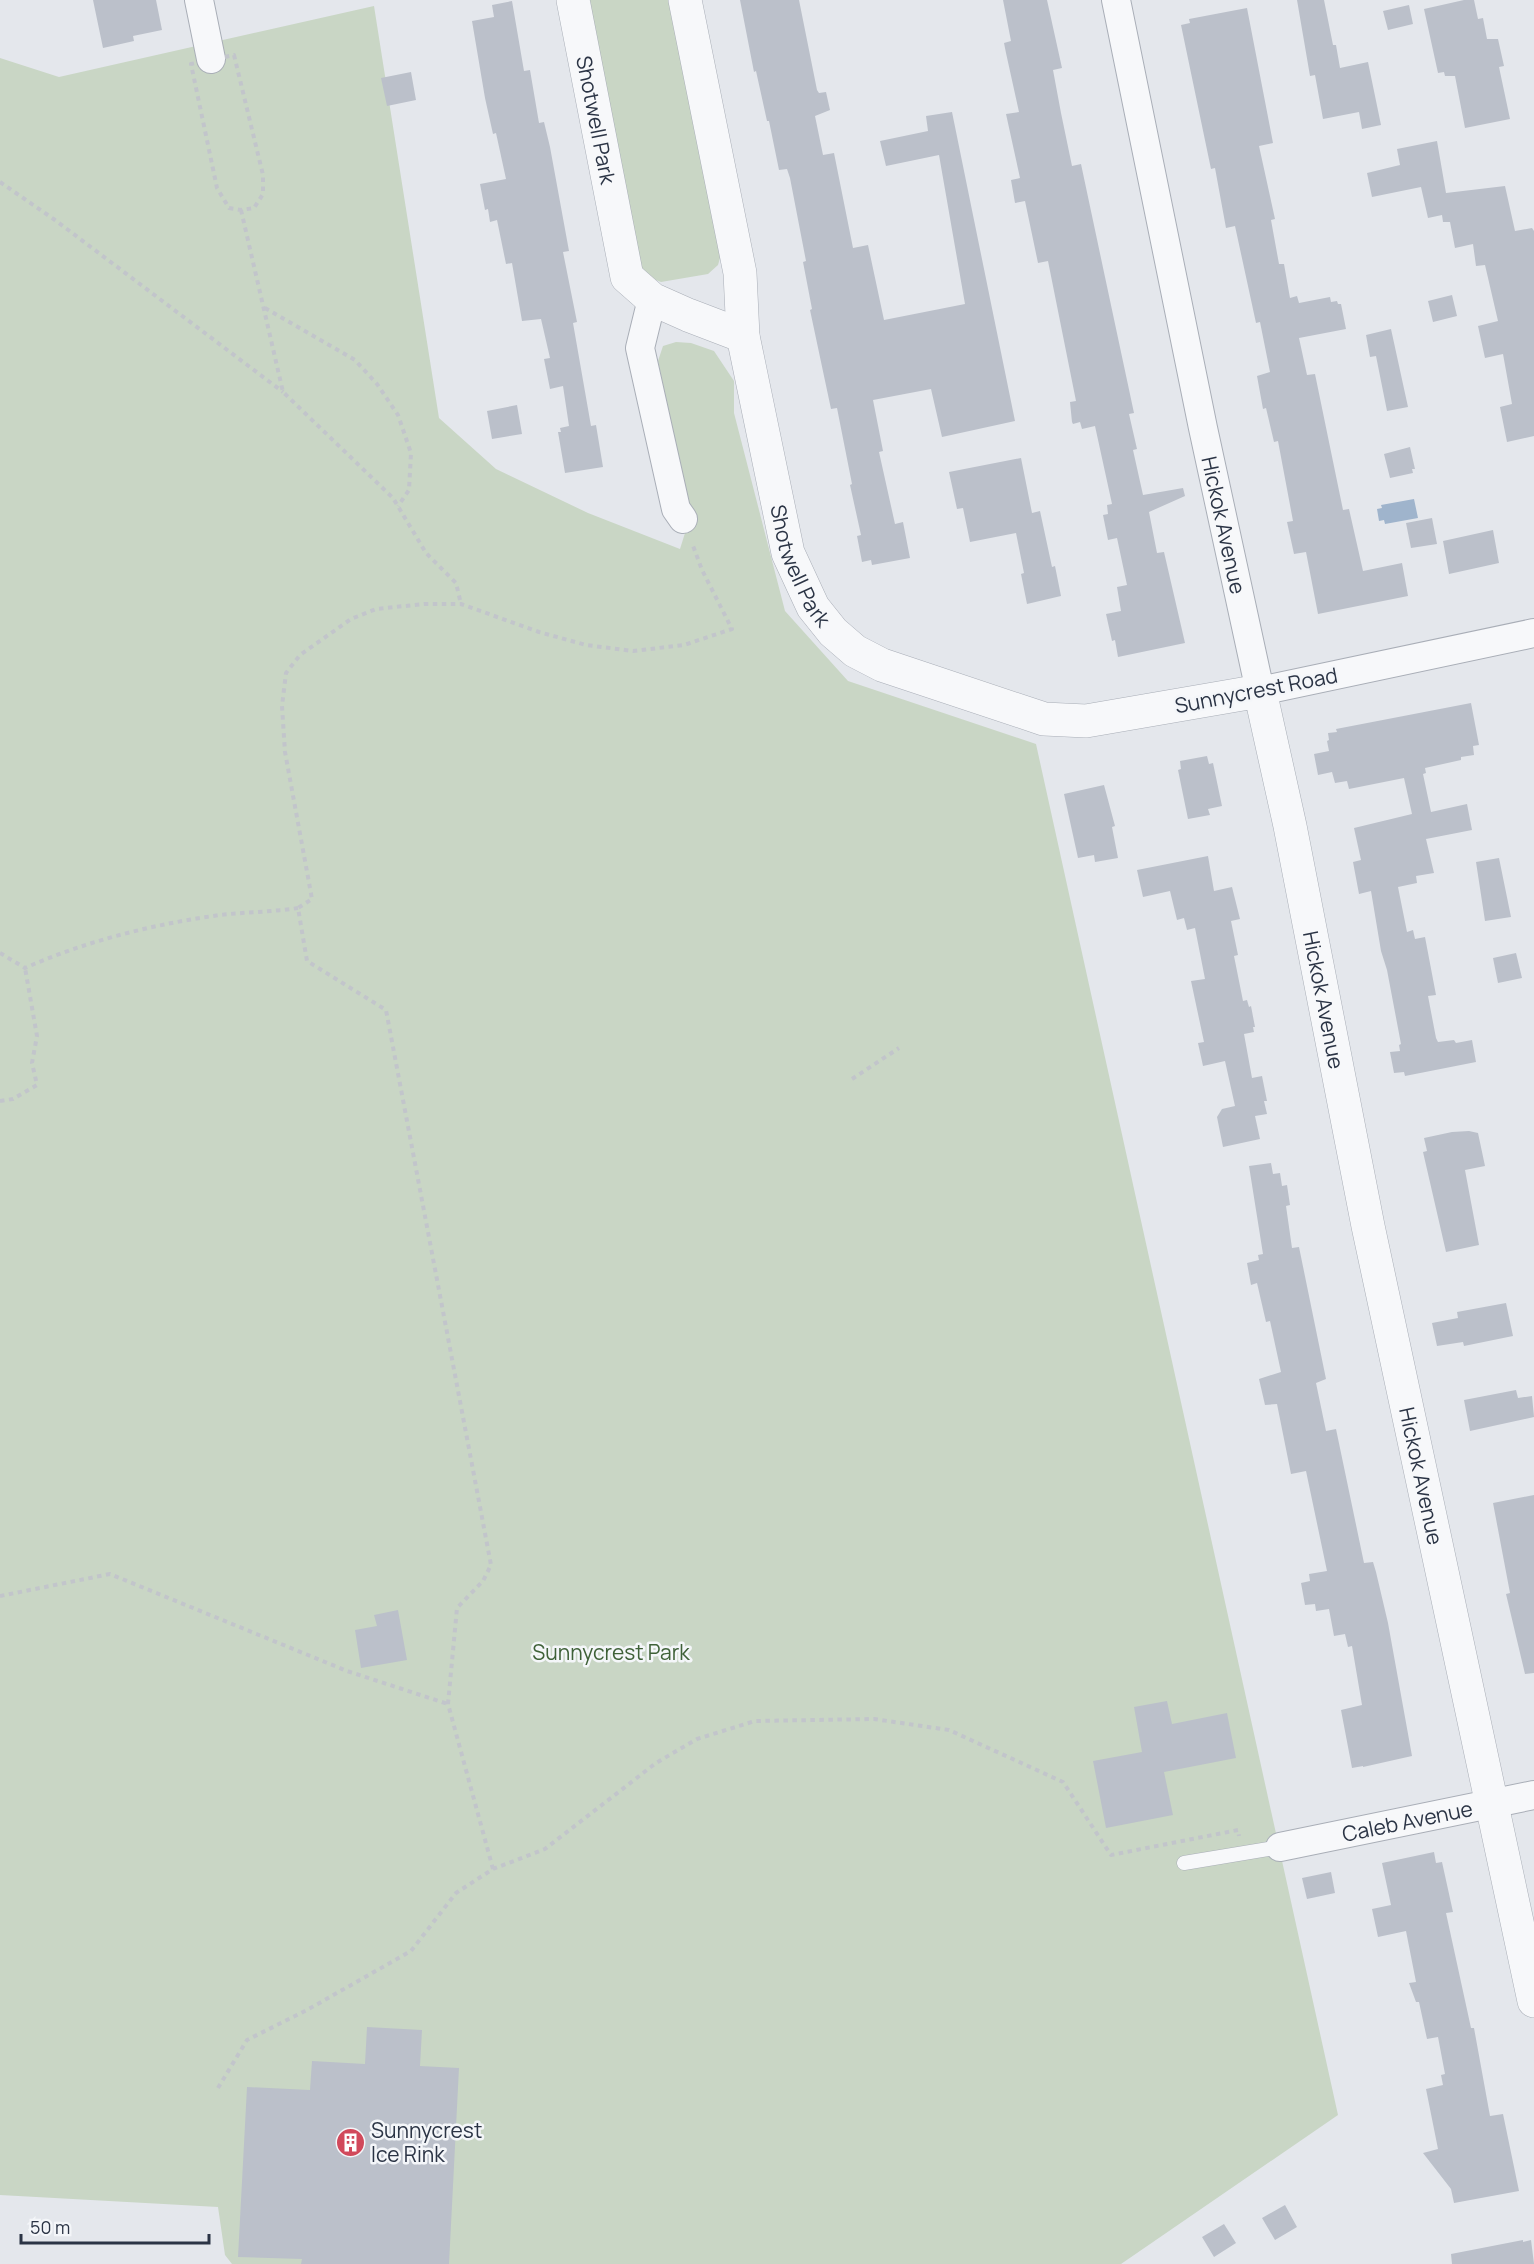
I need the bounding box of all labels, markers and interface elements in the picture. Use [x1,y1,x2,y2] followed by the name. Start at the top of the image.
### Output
[570,53,623,187] street label: Shotwell Park
[1196,454,1253,596] street label: Hickok Avenue
[764,502,838,633] street label: Shotwell Park
[1172,660,1340,720] street label: Sunnycrest Road
[1297,928,1351,1071] street label: Hickok Avenue
[1393,1405,1450,1547] street label: Hickok Avenue
[532,1638,690,1666] park label: Sunnycrest Park
[1340,1794,1475,1848] street label: Caleb Avenue
[371,2116,482,2168] place label: Sunnycrest Ice Rink
[334,2126,366,2158] building icon: Sunnycrest Ice Rink
[21,2207,208,2245] scale bar
[30,2215,70,2239] text: 50 m

